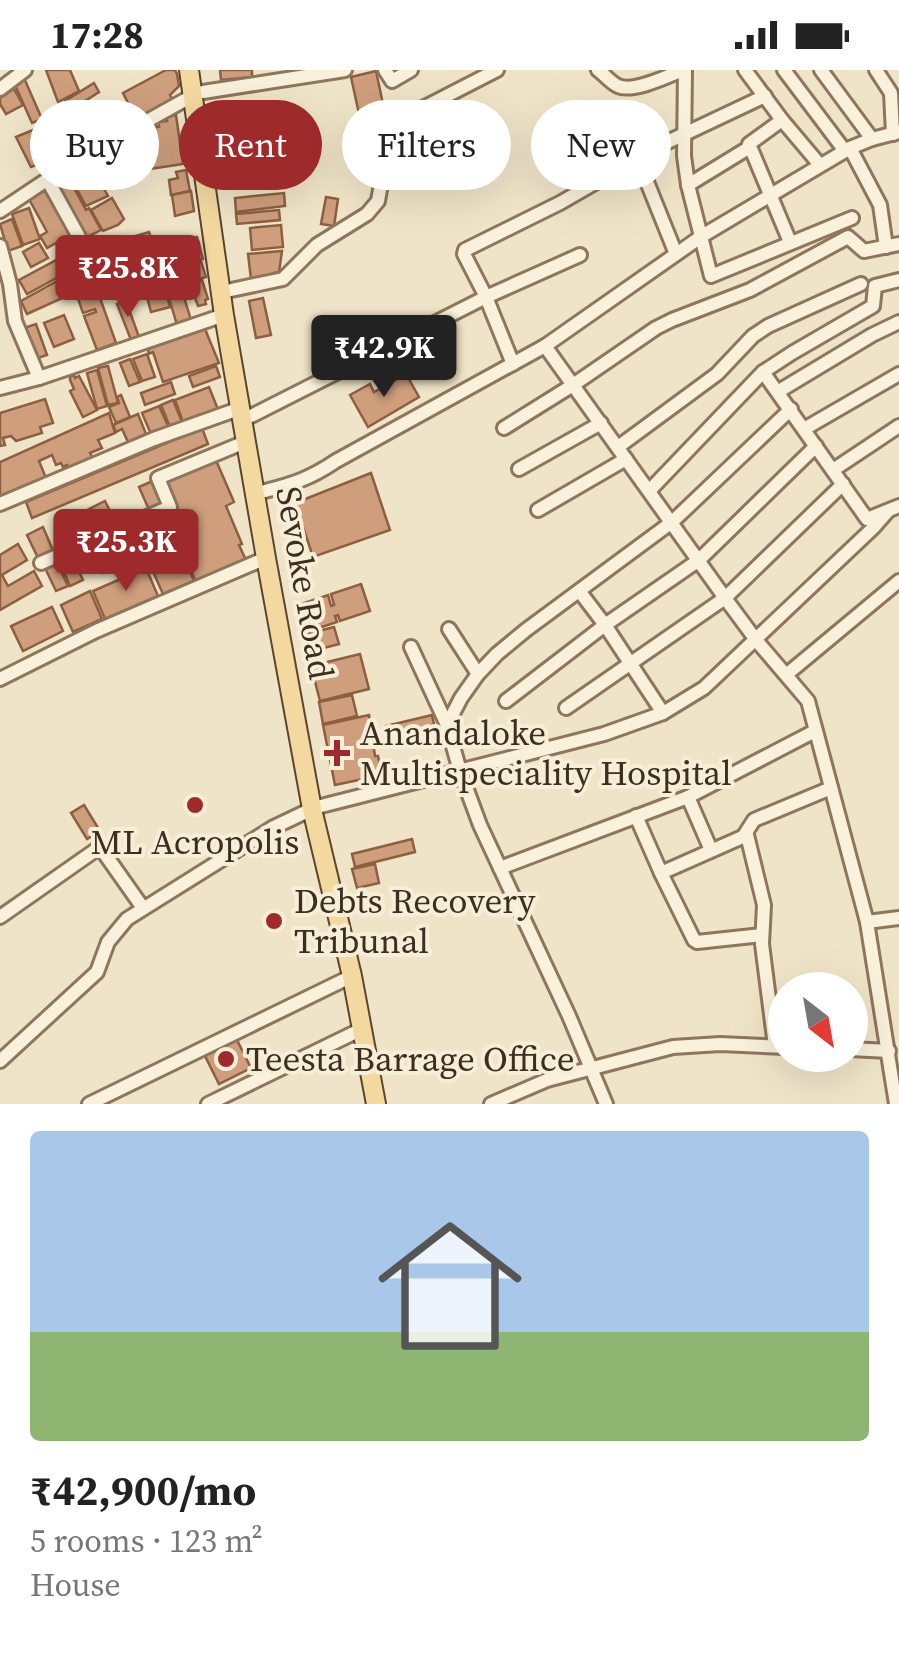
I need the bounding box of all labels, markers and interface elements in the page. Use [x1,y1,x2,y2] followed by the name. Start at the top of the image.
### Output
[50,9,144,61] text: 17:28
[30,100,159,190] chip: Buy
[179,100,322,190] chip: Rent
[342,100,511,190] chip: Filters
[531,100,671,190] chip: New
[47,235,209,320] pin: ₹25.8K
[77,245,179,289] text: ₹25.8K
[303,315,465,400] pin: ₹42.9K
[333,325,435,369] text: ₹42.9K
[264,483,346,683] street label: Sevoke Road
[45,509,207,594] pin: ₹25.3K
[75,519,177,563] text: ₹25.3K
[360,709,732,797] place label: Anandaloke Multispeciality Hospital
[324,740,350,766] marker: Anandaloke Multispeciality Hospital
[184,794,206,816] marker: ML Acropolis
[91,818,299,866] place label: ML Acropolis
[294,877,535,965] place label: Debts Recovery Tribunal
[263,910,285,932] marker: Debts Recovery Tribunal
[768,972,868,1072] north arrow
[768,972,868,1072] map controls
[246,1035,575,1083] place label: Teesta Barrage Office
[215,1048,237,1070] marker: Teesta Barrage Office
[360,1196,540,1376] icon: home
[30,1461,256,1519] text: ₹42,900/mo
[30,1519,263,1563] text: 5 rooms · 123 m²
[30,1563,121,1607] text: House

